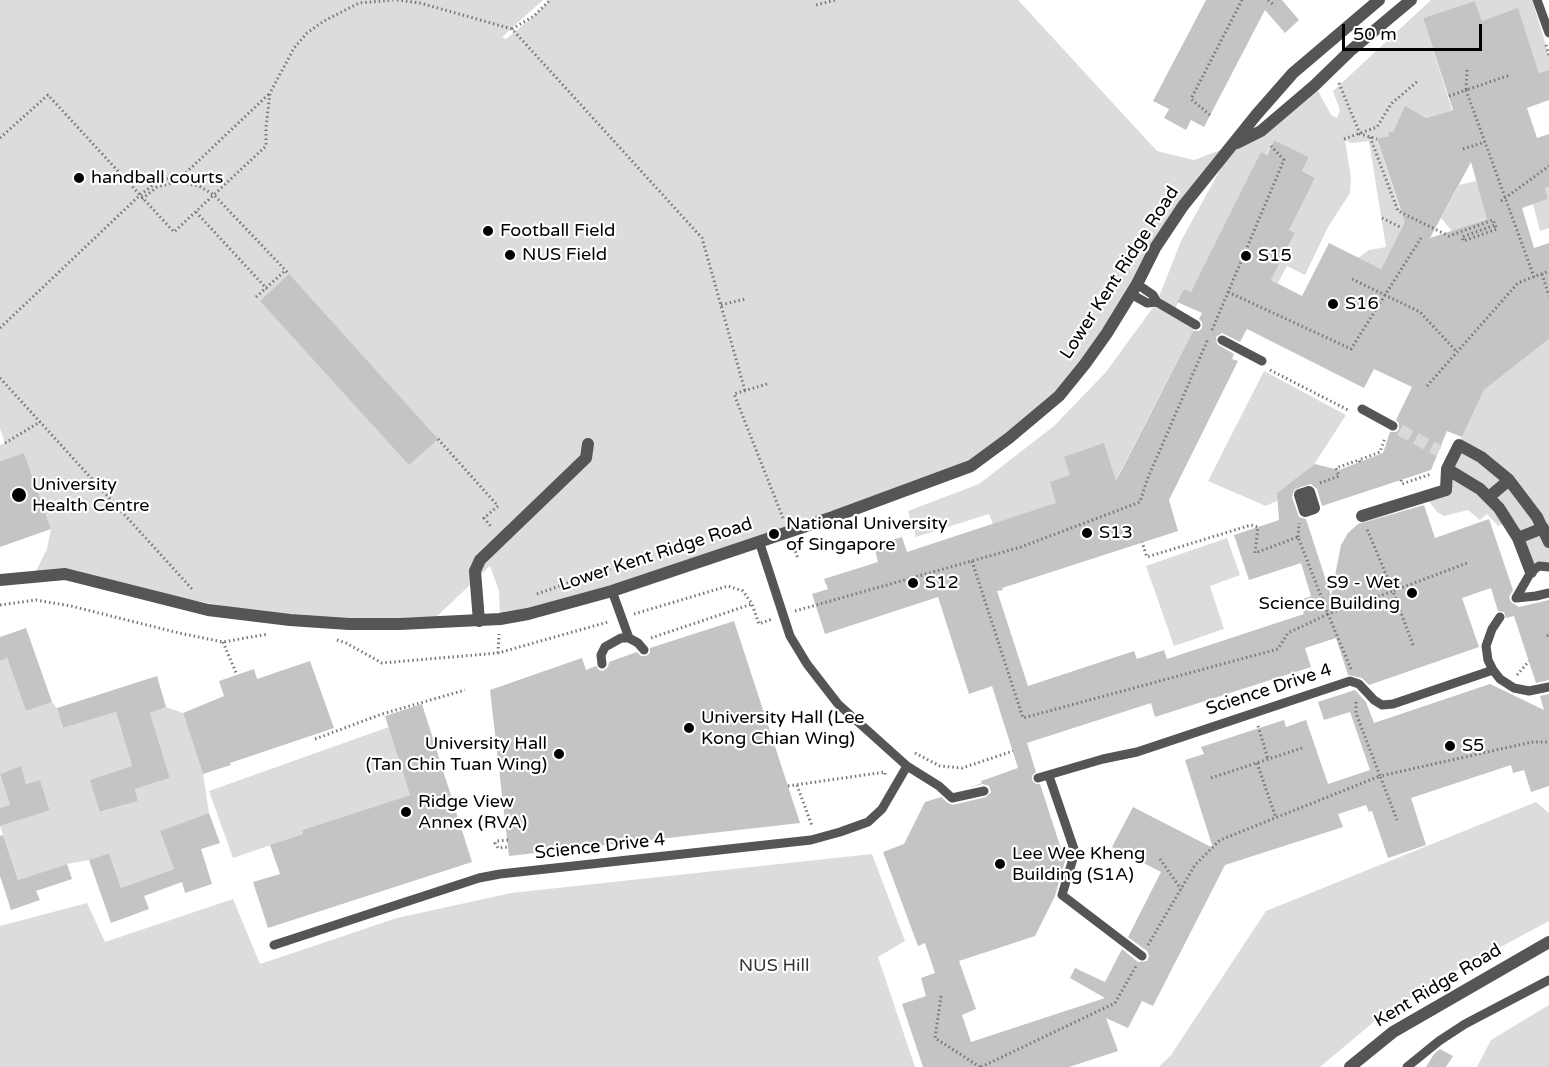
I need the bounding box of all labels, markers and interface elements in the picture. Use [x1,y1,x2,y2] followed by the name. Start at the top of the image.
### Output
[1345,12,1484,50] scale bar
[1353,23,1397,45] text: 50 m
[91,167,223,189] place label: handball courts
[72,171,86,185] marker: handball courts
[1056,183,1184,363] street label: Lower Kent Ridge Road
[500,220,615,242] place label: Football Field
[481,224,495,238] marker: Football Field
[522,244,607,266] place label: NUS Field
[1258,245,1292,267] place label: S15
[503,248,517,262] marker: NUS Field
[1239,249,1253,263] marker: S15
[1345,293,1379,315] place label: S16
[1326,297,1340,311] marker: S16
[32,474,149,516] place label: University Health Centre
[10,486,28,504] marker: University Health Centre
[786,513,948,556] place label: National University of Singapore
[557,514,755,596] street label: Lower Kent Ridge Road
[1099,522,1133,544] place label: S13
[1080,526,1094,540] marker: S13
[767,527,781,541] marker: National University of Singapore
[925,572,959,594] place label: S12
[1259,572,1400,614] place label: S9 - Wet Science Building
[906,576,920,590] marker: S12
[1405,586,1419,600] marker: S9 - Wet Science Building
[1203,659,1335,721] street label: Science Drive 4
[701,707,865,750] place label: University Hall (Lee Kong Chian Wing)
[682,721,696,735] marker: University Hall (Lee Kong Chian Wing)
[366,733,547,776] place label: University Hall (Tan Chin Tuan Wing)
[1462,735,1484,757] place label: S5
[1443,739,1457,753] marker: S5
[552,747,566,761] marker: University Hall (Tan Chin Tuan Wing)
[418,791,527,834] place label: Ridge View Annex (RVA)
[399,805,413,819] marker: Ridge View Annex (RVA)
[534,829,666,865] street label: Science Drive 4
[1012,843,1145,886] place label: Lee Wee Kheng Building (S1A)
[993,857,1007,871] marker: Lee Wee Kheng Building (S1A)
[1370,939,1506,1033] street label: Kent Ridge Road
[739,955,809,977] park label: NUS Hill

